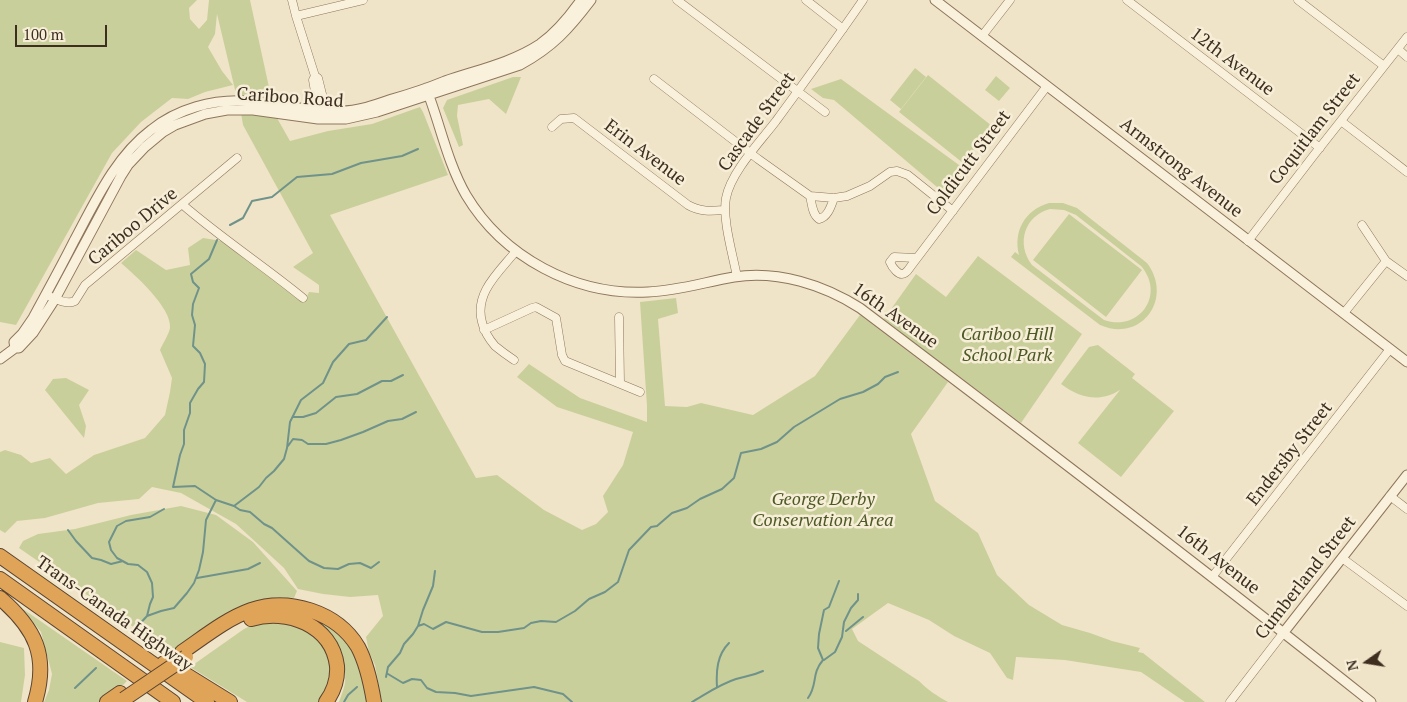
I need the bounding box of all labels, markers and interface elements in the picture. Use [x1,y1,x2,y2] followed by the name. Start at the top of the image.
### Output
[18,15,110,47] scale bar
[1186,23,1278,101] street label: 12th Avenue
[23,24,64,44] text: 100 m
[714,68,800,176] street label: Cascade Street
[1265,69,1365,189] street label: Coquitlam Street
[236,83,344,113] street label: Cariboo Road
[922,106,1016,220] street label: Coldicutt Street
[1115,113,1247,223] street label: Armstrong Avenue
[600,115,690,191] street label: Erin Avenue
[84,183,182,271] street label: Cariboo Drive
[848,279,942,353] street label: 16th Avenue
[961,324,1053,366] park label: Cariboo Hill School Park
[1243,398,1337,510] street label: Endersby Street
[752,489,894,532] park label: George Derby Conservation Area
[1251,512,1361,644] street label: Cumberland Street
[1172,521,1264,599] street label: 16th Avenue
[31,552,197,676] street label: Trans-Canada Highway
[1342,637,1392,687] north arrow
[1341,658,1362,673] text: N

